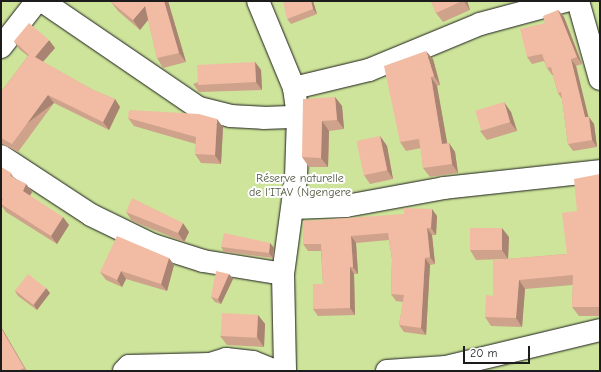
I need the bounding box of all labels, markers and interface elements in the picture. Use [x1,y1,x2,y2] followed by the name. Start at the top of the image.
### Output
[249,172,351,200] park label: Réserve naturelle de l'ITAV (Ngengere
[465,338,532,364] scale bar
[470,346,498,360] text: 20 m

